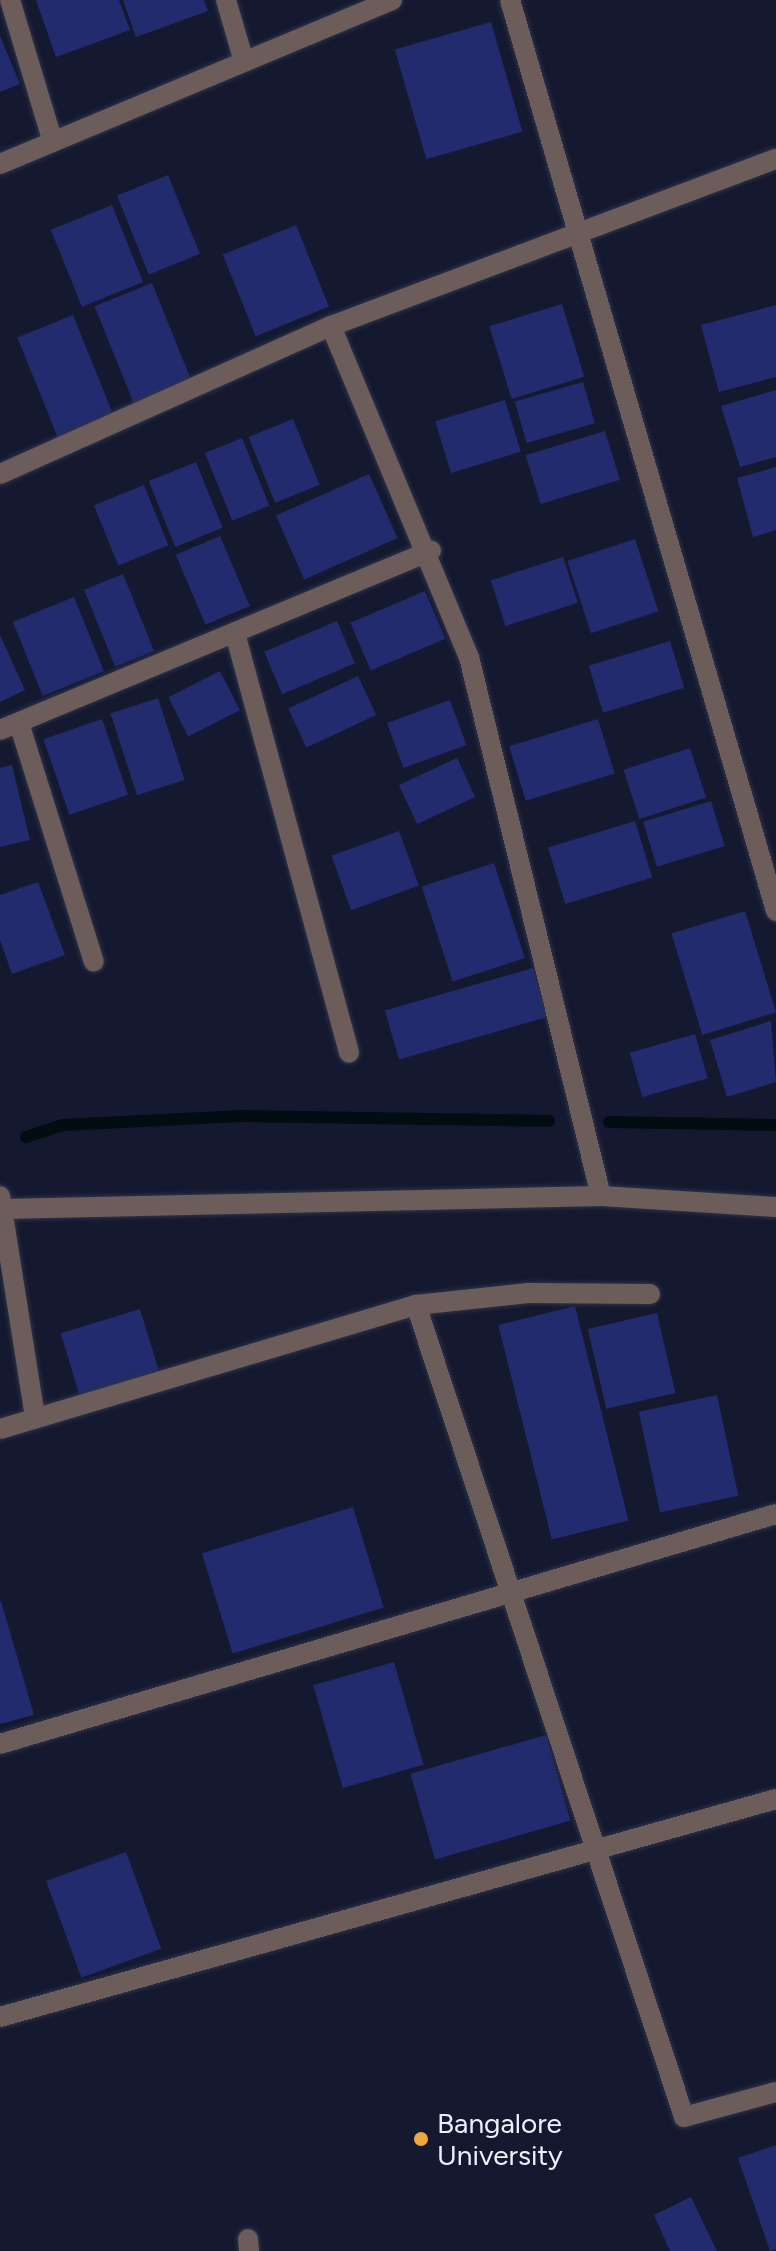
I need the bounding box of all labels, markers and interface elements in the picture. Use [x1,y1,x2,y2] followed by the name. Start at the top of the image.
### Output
[437,2106,563,2172] place label: Bangalore University
[412,2130,430,2148] marker: Bangalore University

